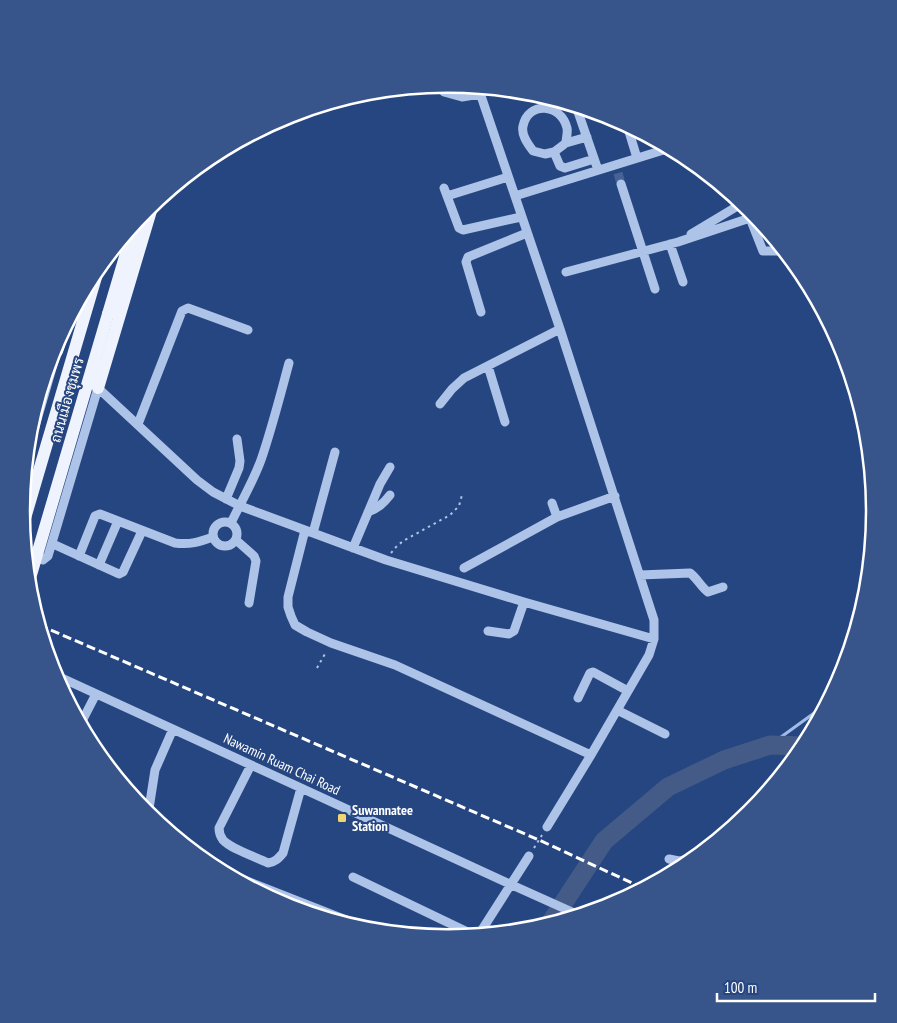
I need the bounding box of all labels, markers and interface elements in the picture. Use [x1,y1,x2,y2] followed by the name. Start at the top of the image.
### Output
[46,355,89,445] street label: ถนนเมืองชุมพร
[221,729,343,799] street label: Nawamin Ruam Chai Road
[352,801,413,835] place label: Suwannatee Station
[336,812,348,824] marker: Suwannatee Station
[717,970,874,1002] scale bar
[724,978,757,997] text: 100 m

